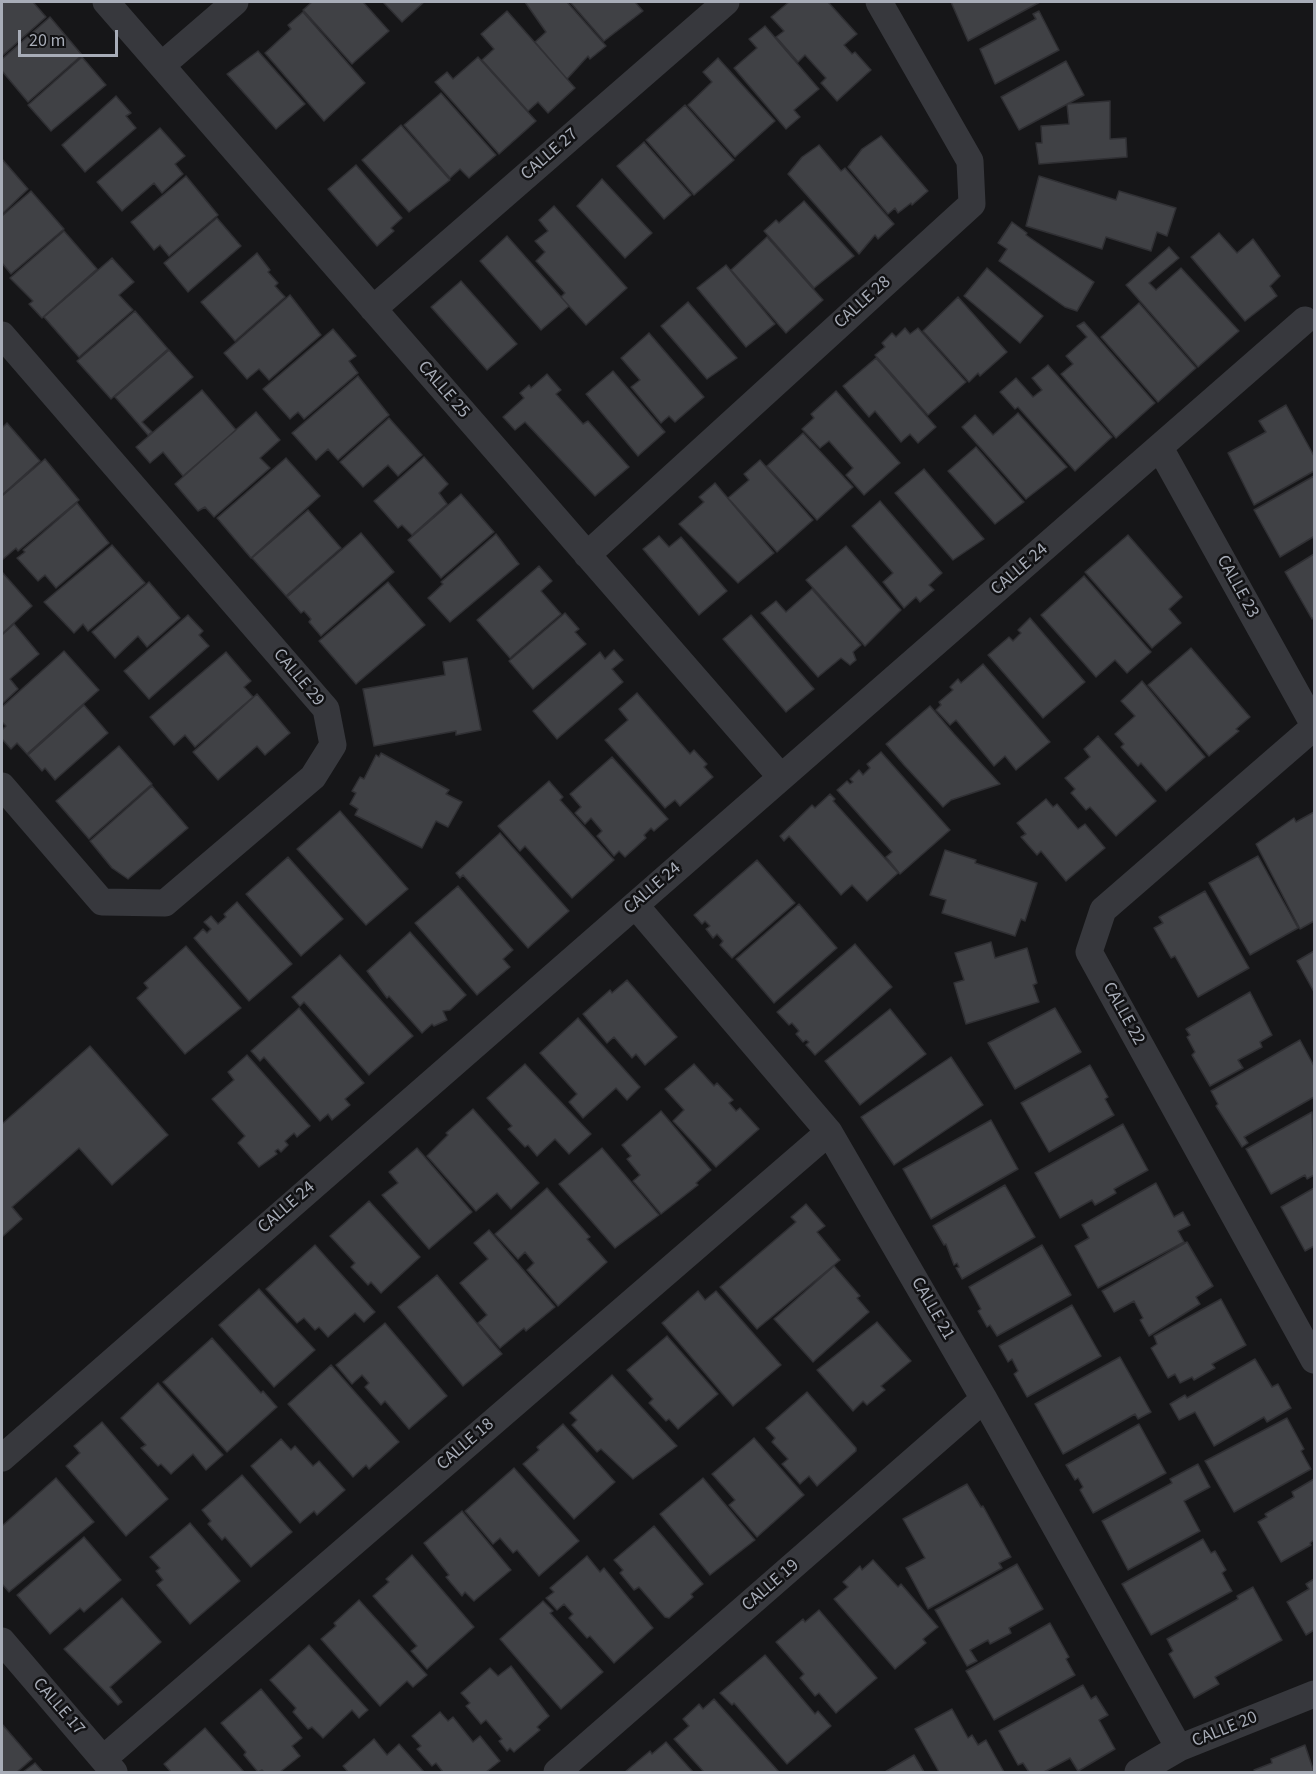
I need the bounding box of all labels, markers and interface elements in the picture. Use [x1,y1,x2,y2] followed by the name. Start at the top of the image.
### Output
[21,18,122,56] scale bar
[29,28,65,53] text: 20 m
[517,124,583,186] street label: CALLE 27
[830,272,896,334] street label: CALLE 28
[412,357,474,423] street label: CALLE 25
[987,539,1053,601] street label: CALLE 24
[1211,552,1263,622] street label: CALLE 23
[268,645,328,711] street label: CALLE 29
[620,858,686,920] street label: CALLE 24
[1097,979,1149,1049] street label: CALLE 22
[254,1177,320,1239] street label: CALLE 24
[906,1274,958,1344] street label: CALLE 21
[433,1414,499,1476] street label: CALLE 18
[738,1555,804,1617] street label: CALLE 19
[27,1674,89,1740] street label: CALLE 17
[1189,1707,1261,1753] street label: CALLE 20

